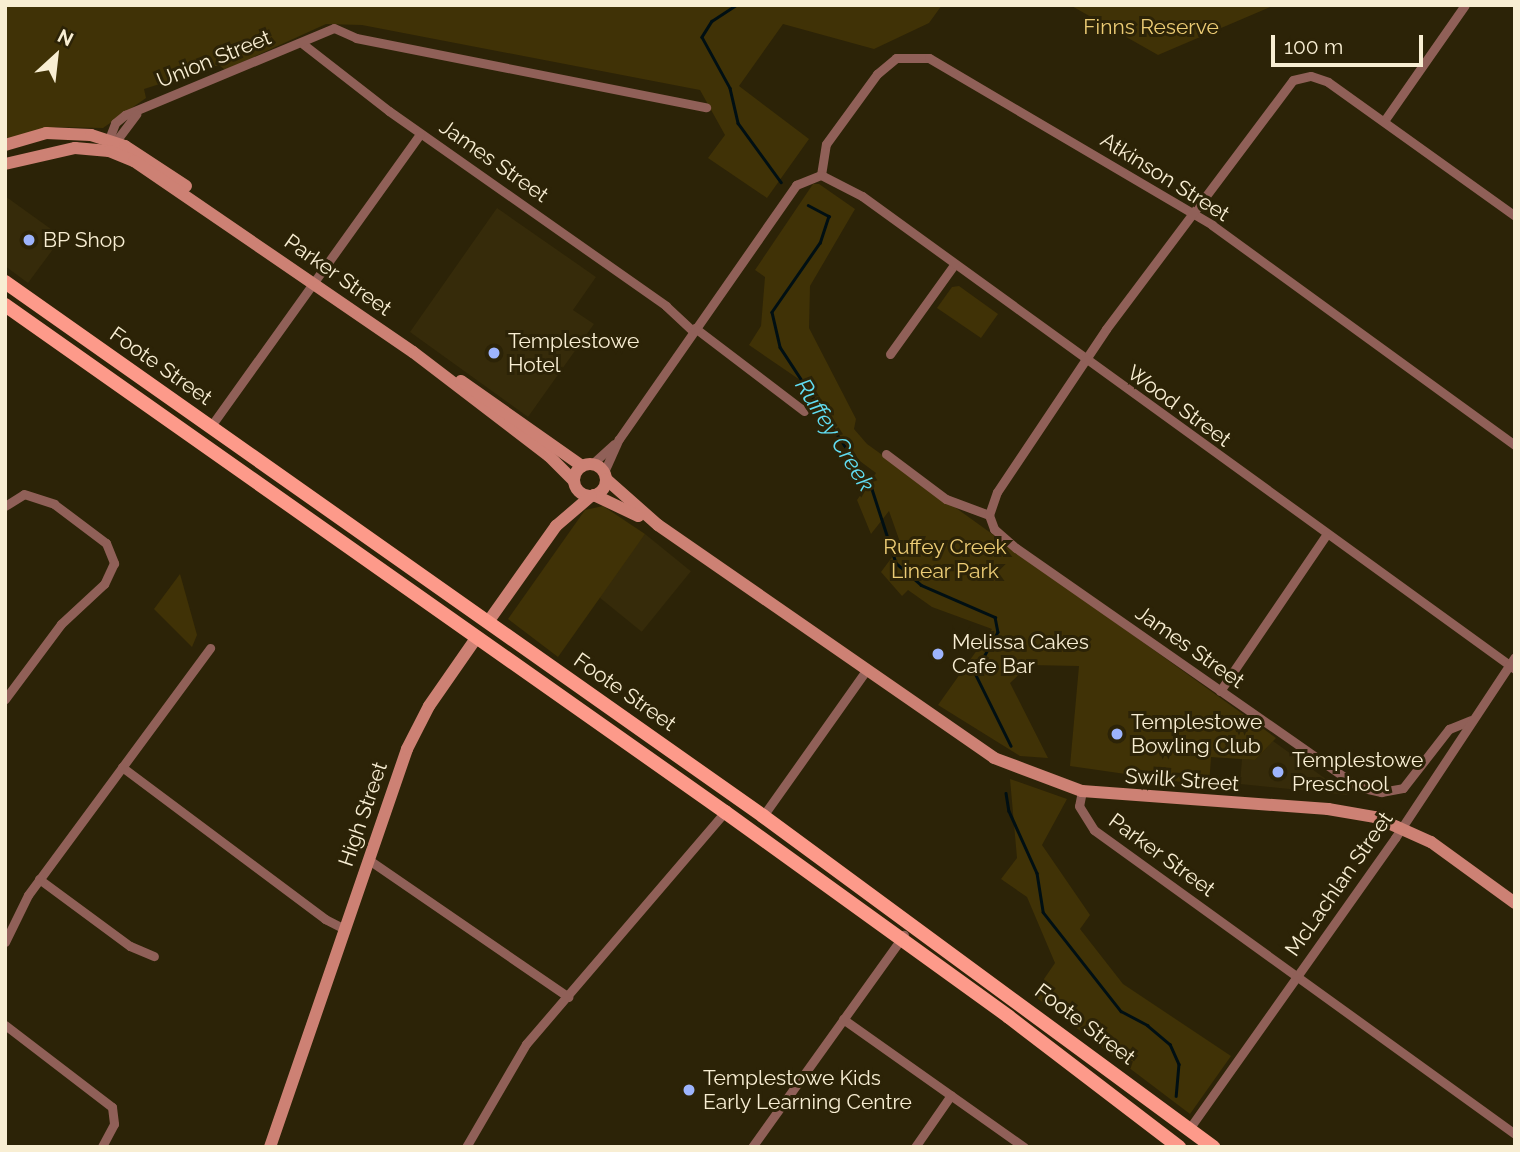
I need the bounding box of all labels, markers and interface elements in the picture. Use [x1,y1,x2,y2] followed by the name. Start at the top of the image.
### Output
[1083,14,1219,40] park label: Finns Reserve
[21,21,91,91] north arrow
[1275,21,1427,65] scale bar
[54,24,77,50] text: N
[153,25,275,93] street label: Union Street
[1284,34,1343,59] text: 100 m
[435,114,553,208] street label: James Street
[1096,127,1234,227] street label: Atkinson Street
[43,227,126,253] place label: BP Shop
[279,229,397,321] street label: Parker Street
[21,232,37,248] marker: BP Shop
[105,321,217,411] street label: Foote Street
[508,328,639,378] place label: Templestowe Hotel
[486,345,502,361] marker: Templestowe Hotel
[1122,360,1236,452] street label: Wood Street
[789,373,881,497] water label: Ruffey Creek
[883,534,1007,584] park label: Ruffey Creek Linear Park
[1131,600,1249,694] street label: James Street
[952,629,1089,679] place label: Melissa Cakes Cafe Bar
[930,646,946,662] marker: Melissa Cakes Cafe Bar
[569,647,681,737] street label: Foote Street
[1131,709,1262,759] place label: Templestowe Bowling Club
[1109,726,1125,742] marker: Templestowe Bowling Club
[1292,747,1423,797] place label: Templestowe Preschool
[333,758,393,870] street label: High Street
[1124,763,1240,797] street label: Swilk Street
[1270,764,1286,780] marker: Templestowe Preschool
[1280,807,1398,961] street label: McLachlan Street
[1104,808,1220,902] street label: Parker Street
[1030,978,1140,1070] street label: Foote Street
[703,1065,912,1115] place label: Templestowe Kids Early Learning Centre
[681,1082,697,1098] marker: Templestowe Kids Early Learning Centre

